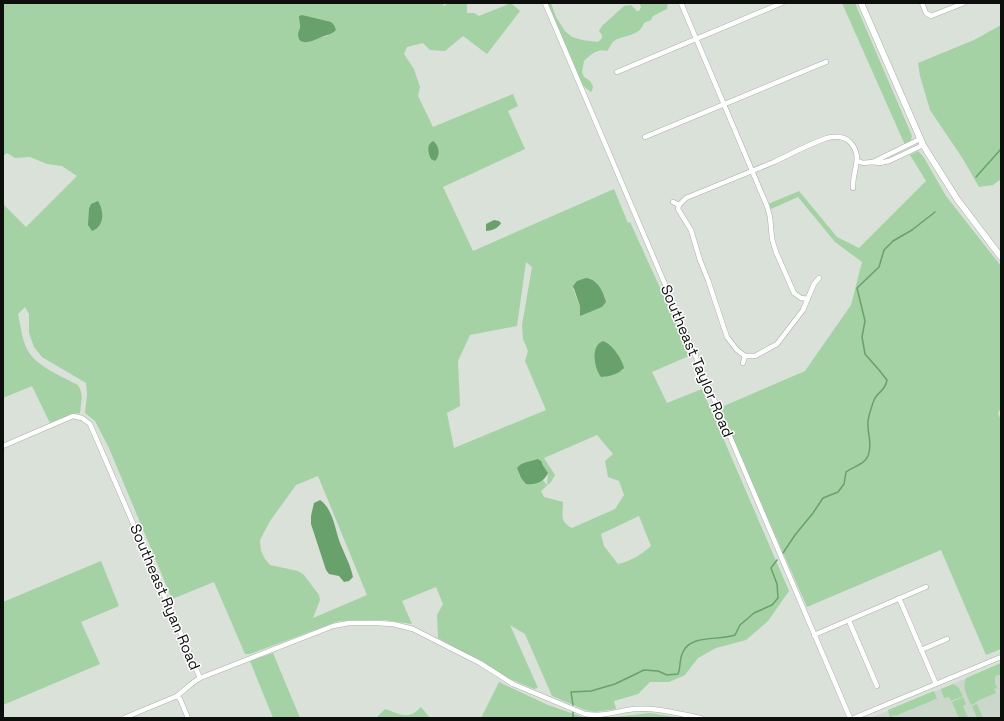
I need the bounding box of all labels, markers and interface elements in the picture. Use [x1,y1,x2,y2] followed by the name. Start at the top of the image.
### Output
[657,282,738,440] street label: Southeast Taylor Road
[126,521,205,673] street label: Southeast Ryan Road

